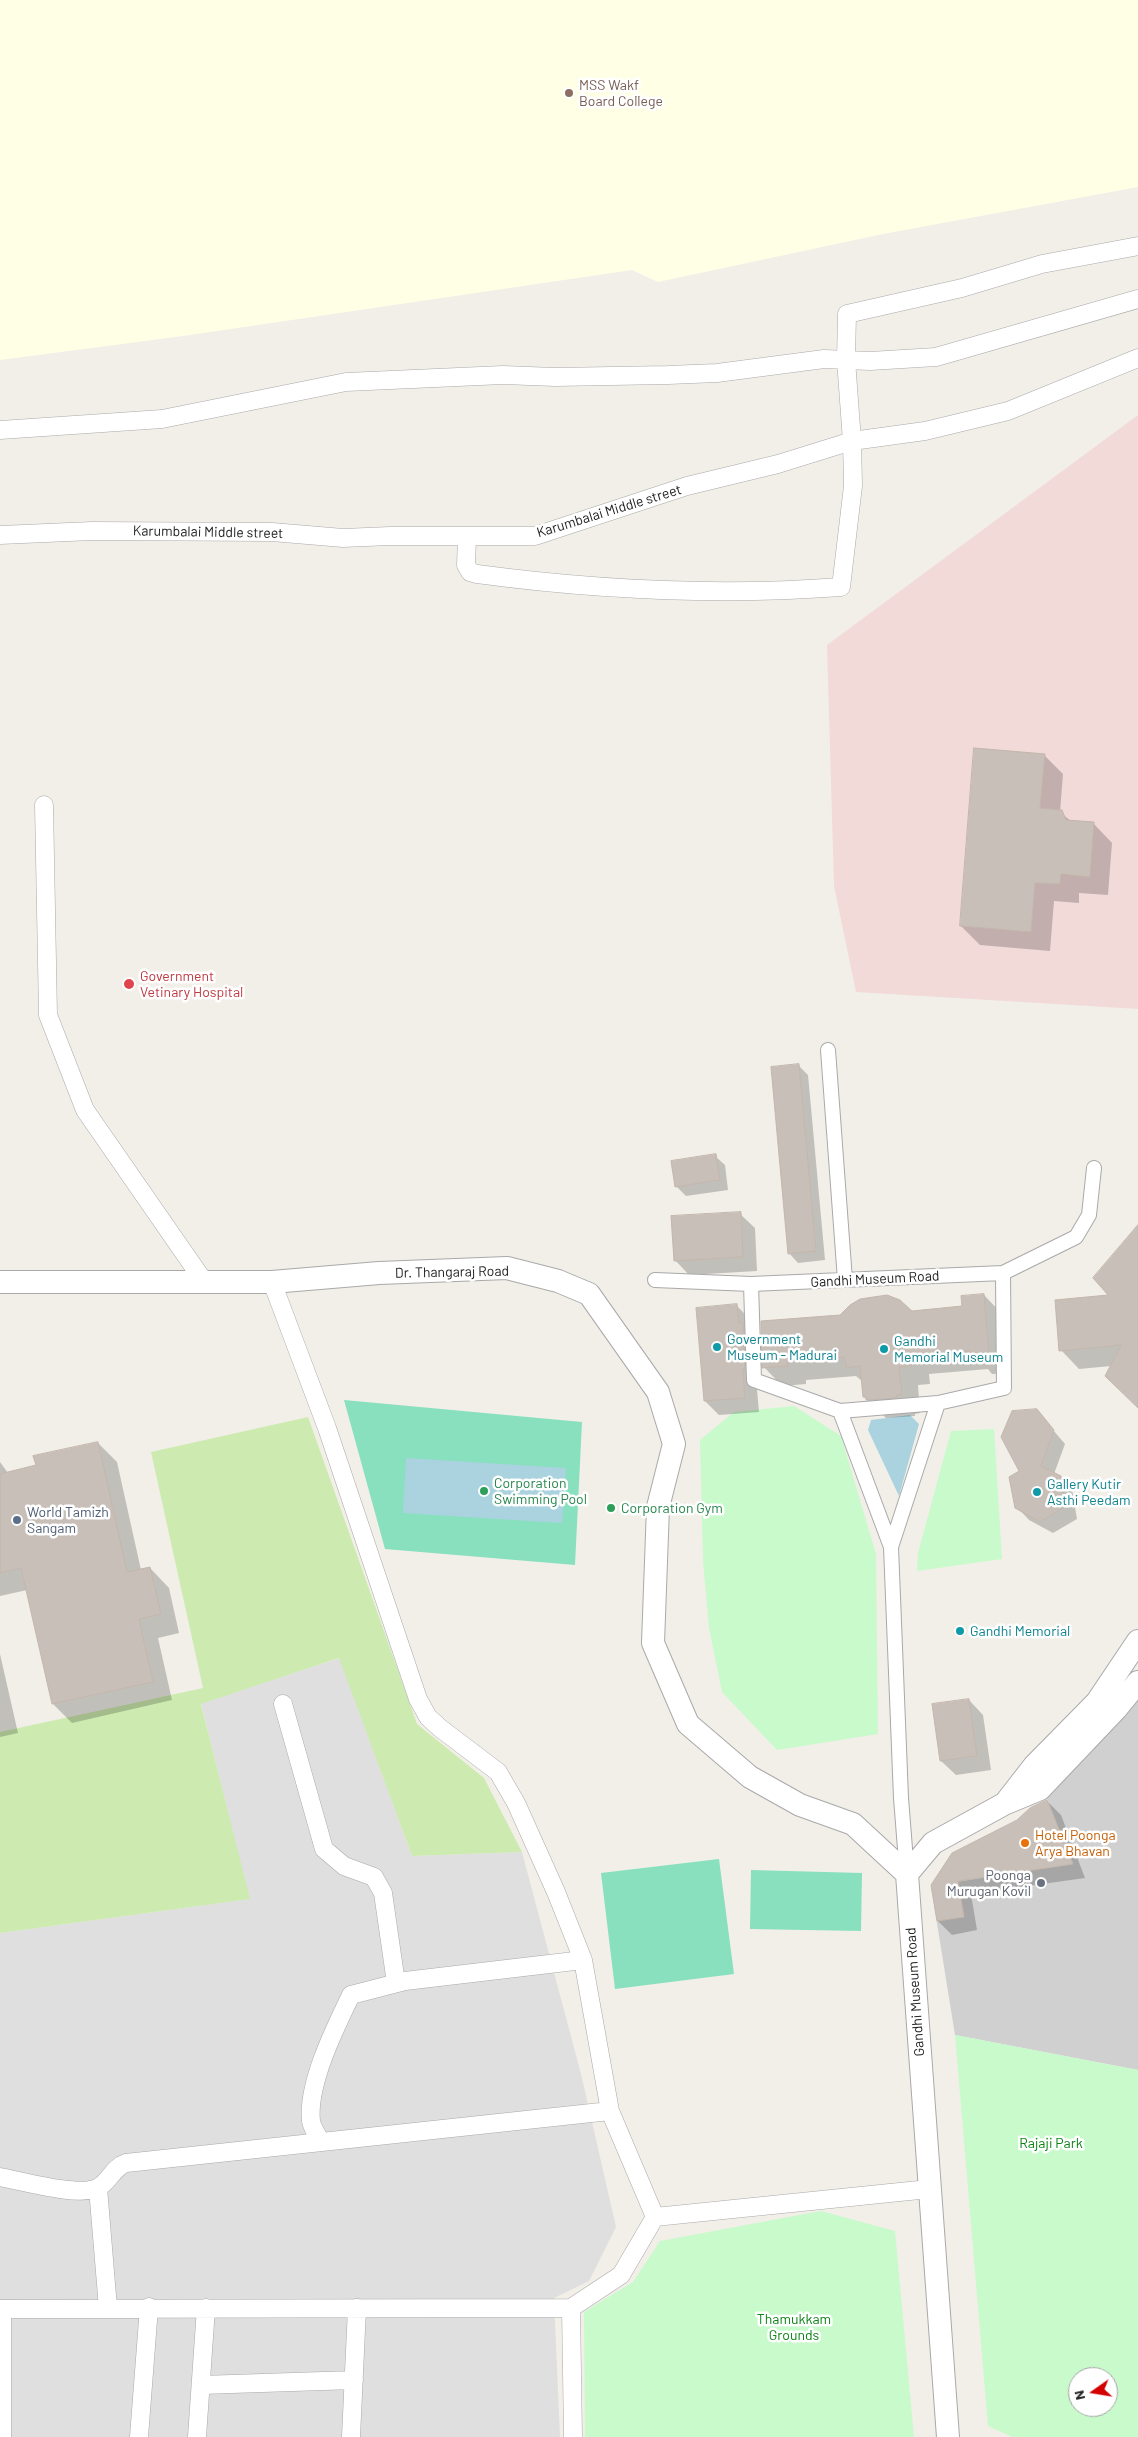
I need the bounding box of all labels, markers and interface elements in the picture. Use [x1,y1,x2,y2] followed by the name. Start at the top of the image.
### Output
[579,77,663,110] place label: MSS Wakf Board College
[563,87,575,99] marker: MSS Wakf Board College
[535,481,683,541] street label: Karumbalai Middle street
[133,522,283,542] street label: Karumbalai Middle street
[140,968,243,1000] place label: Government Vetinary Hospital
[122,977,136,991] marker: Government Vetinary Hospital
[395,1263,509,1281] street label: Dr. Thangaraj Road
[810,1267,940,1291] street label: Gandhi Museum Road
[727,1331,837,1364] place label: Government Museum - Madurai
[894,1333,1003,1365] place label: Gandhi Memorial Museum
[711,1341,723,1353] marker: Government Museum - Madurai
[878,1343,890,1355] marker: Gandhi Memorial Museum
[494,1475,587,1508] place label: Corporation Swimming Pool
[1047,1476,1131,1508] place label: Gallery Kutir Asthi Peedam
[478,1485,490,1497] marker: Corporation Swimming Pool
[1031,1486,1043,1498] marker: Gallery Kutir Asthi Peedam
[621,1500,723,1516] place label: Corporation Gym
[605,1502,617,1514] marker: Corporation Gym
[27,1504,109,1536] place label: World Tamizh Sangam
[11,1514,23,1526] marker: World Tamizh Sangam
[970,1623,1070,1639] place label: Gandhi Memorial
[954,1625,966,1637] marker: Gandhi Memorial
[1035,1827,1116,1860] place label: Hotel Poonga Arya Bhavan
[1019,1837,1031,1849] marker: Hotel Poonga Arya Bhavan
[947,1867,1031,1900] place label: Poonga Murugan Kovil
[1035,1877,1047,1889] marker: Poonga Murugan Kovil
[902,1927,928,2057] street label: Gandhi Museum Road
[1019,2135,1083,2151] park label: Rajaji Park
[757,2311,831,2344] park label: Thamukkam Grounds
[1068,2367,1118,2417] north arrow
[1070,2389,1088,2402] text: N

